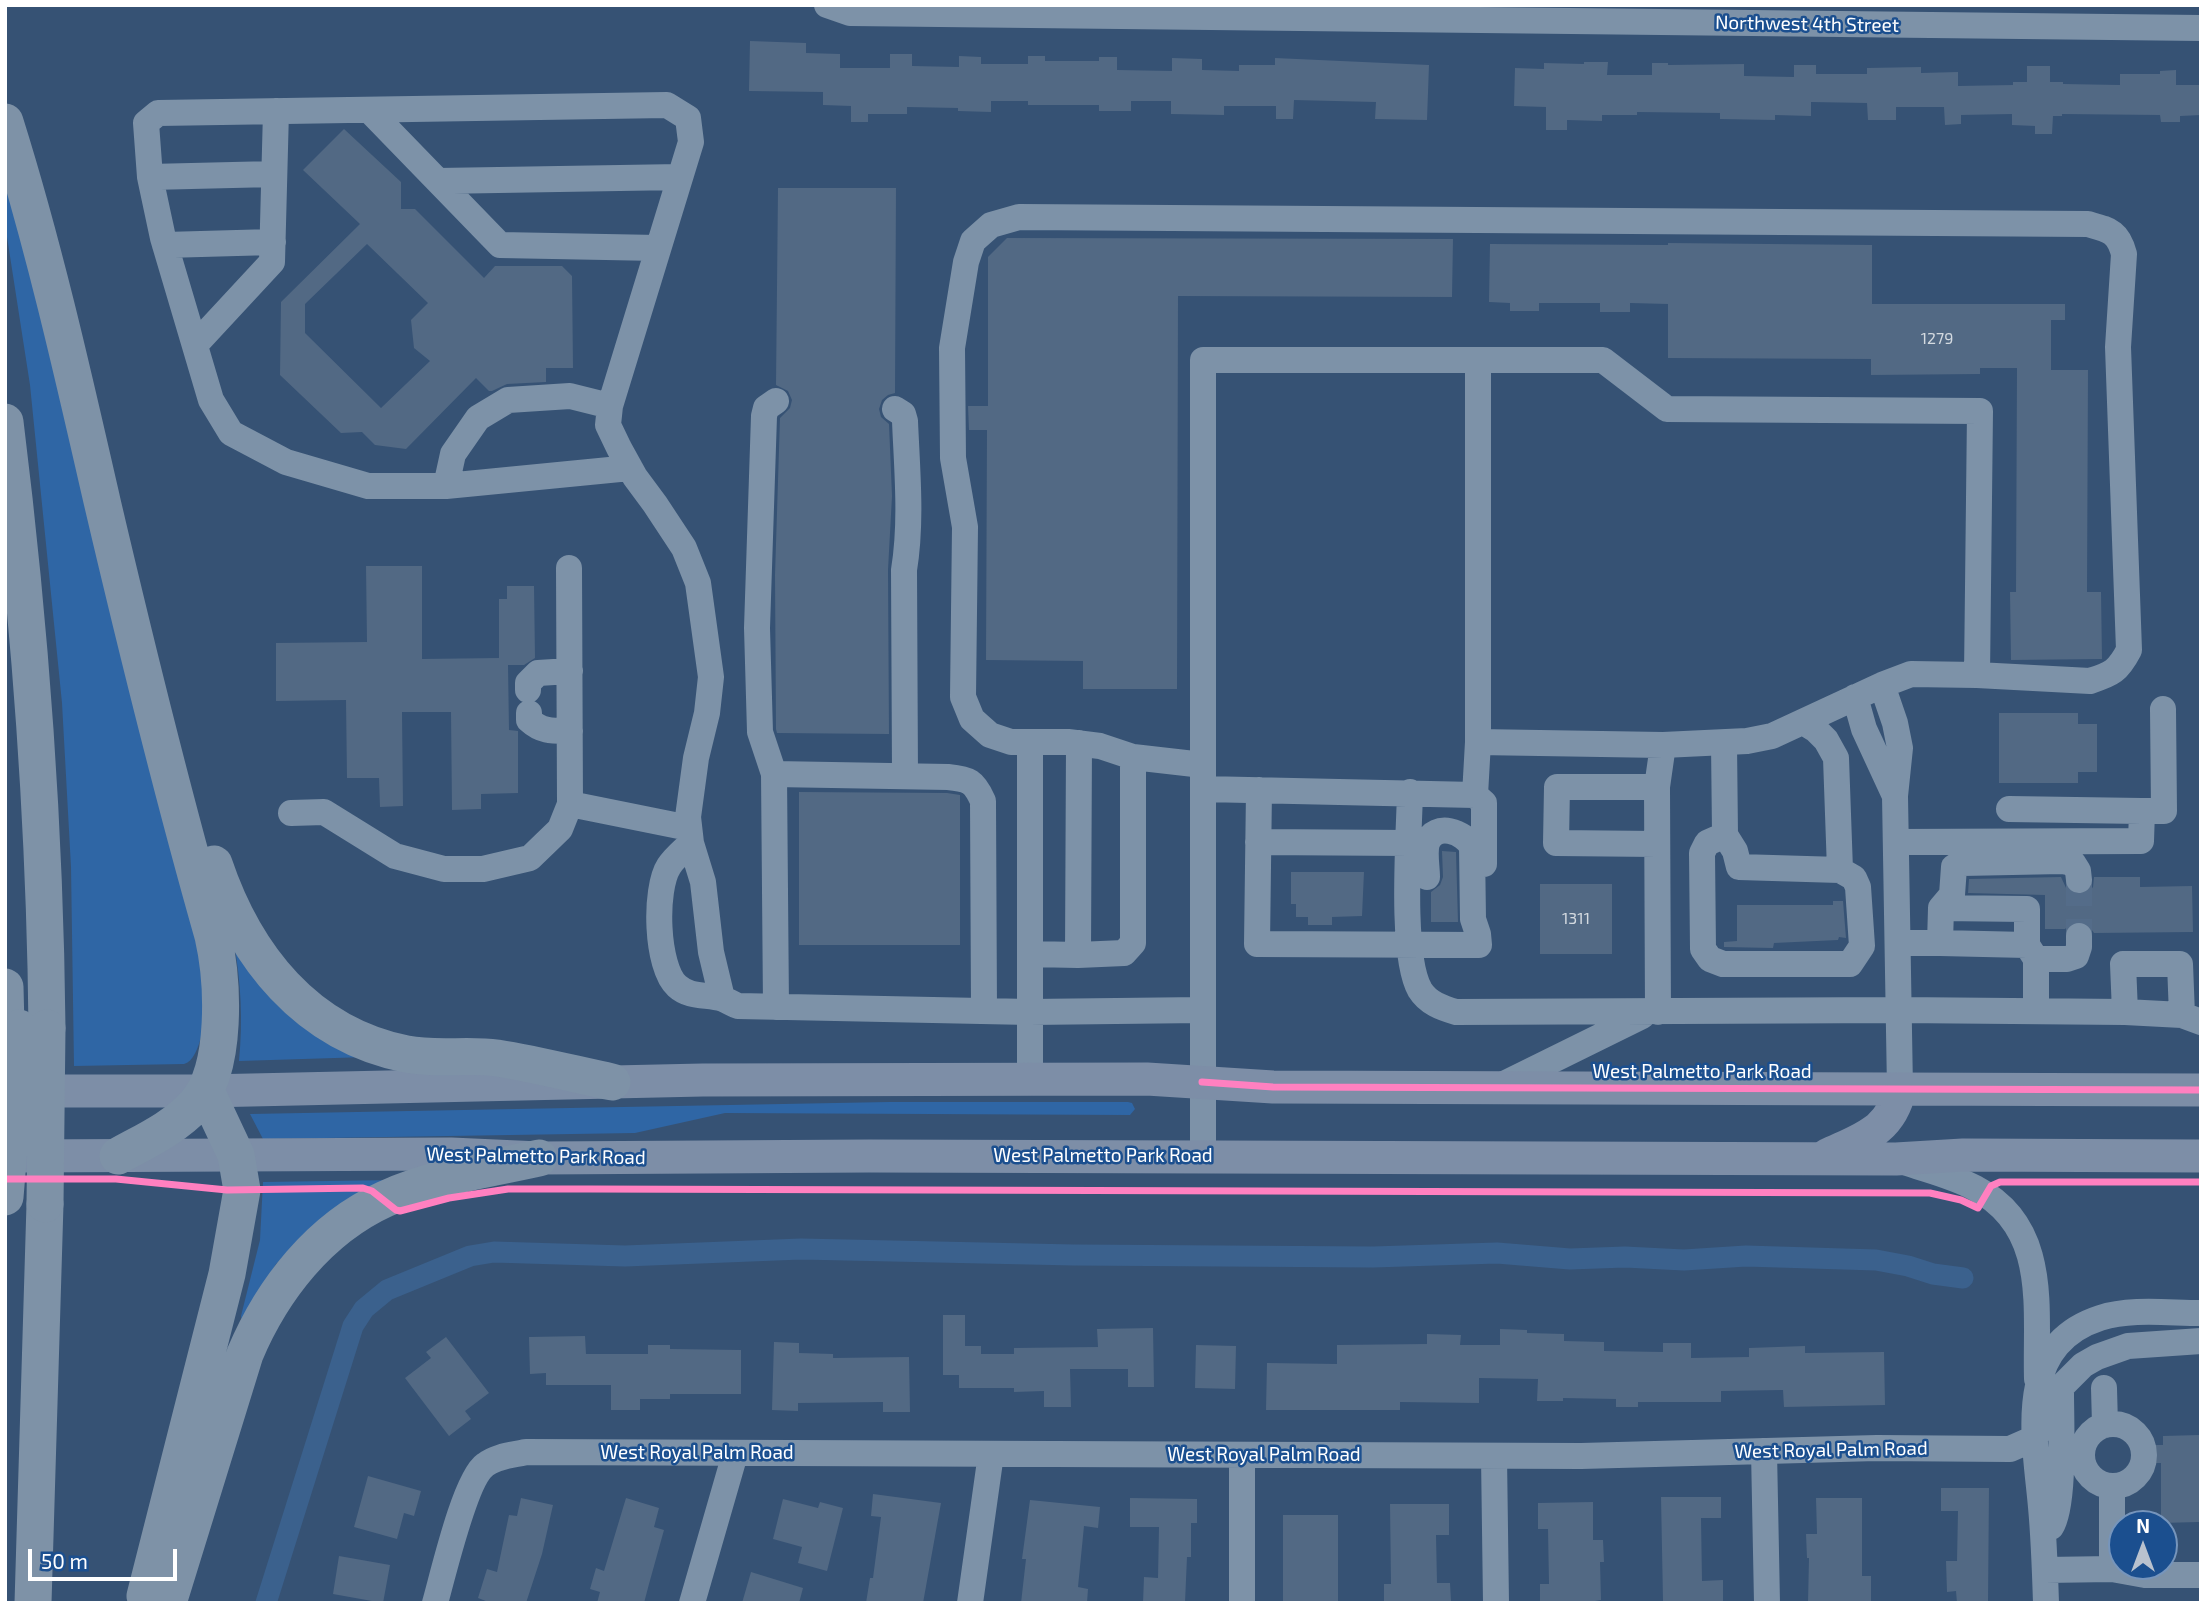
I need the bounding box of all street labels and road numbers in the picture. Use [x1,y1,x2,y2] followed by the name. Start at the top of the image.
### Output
[1715,11,1899,37] street label: Northwest 4th Street
[1592,1061,1812,1083] street label: West Palmetto Park Road
[426,1143,646,1169] street label: West Palmetto Park Road
[993,1145,1213,1167] street label: West Palmetto Park Road
[1734,1437,1928,1463] street label: West Royal Palm Road
[600,1442,794,1464] street label: West Royal Palm Road
[1167,1444,1361,1466] street label: West Royal Palm Road

